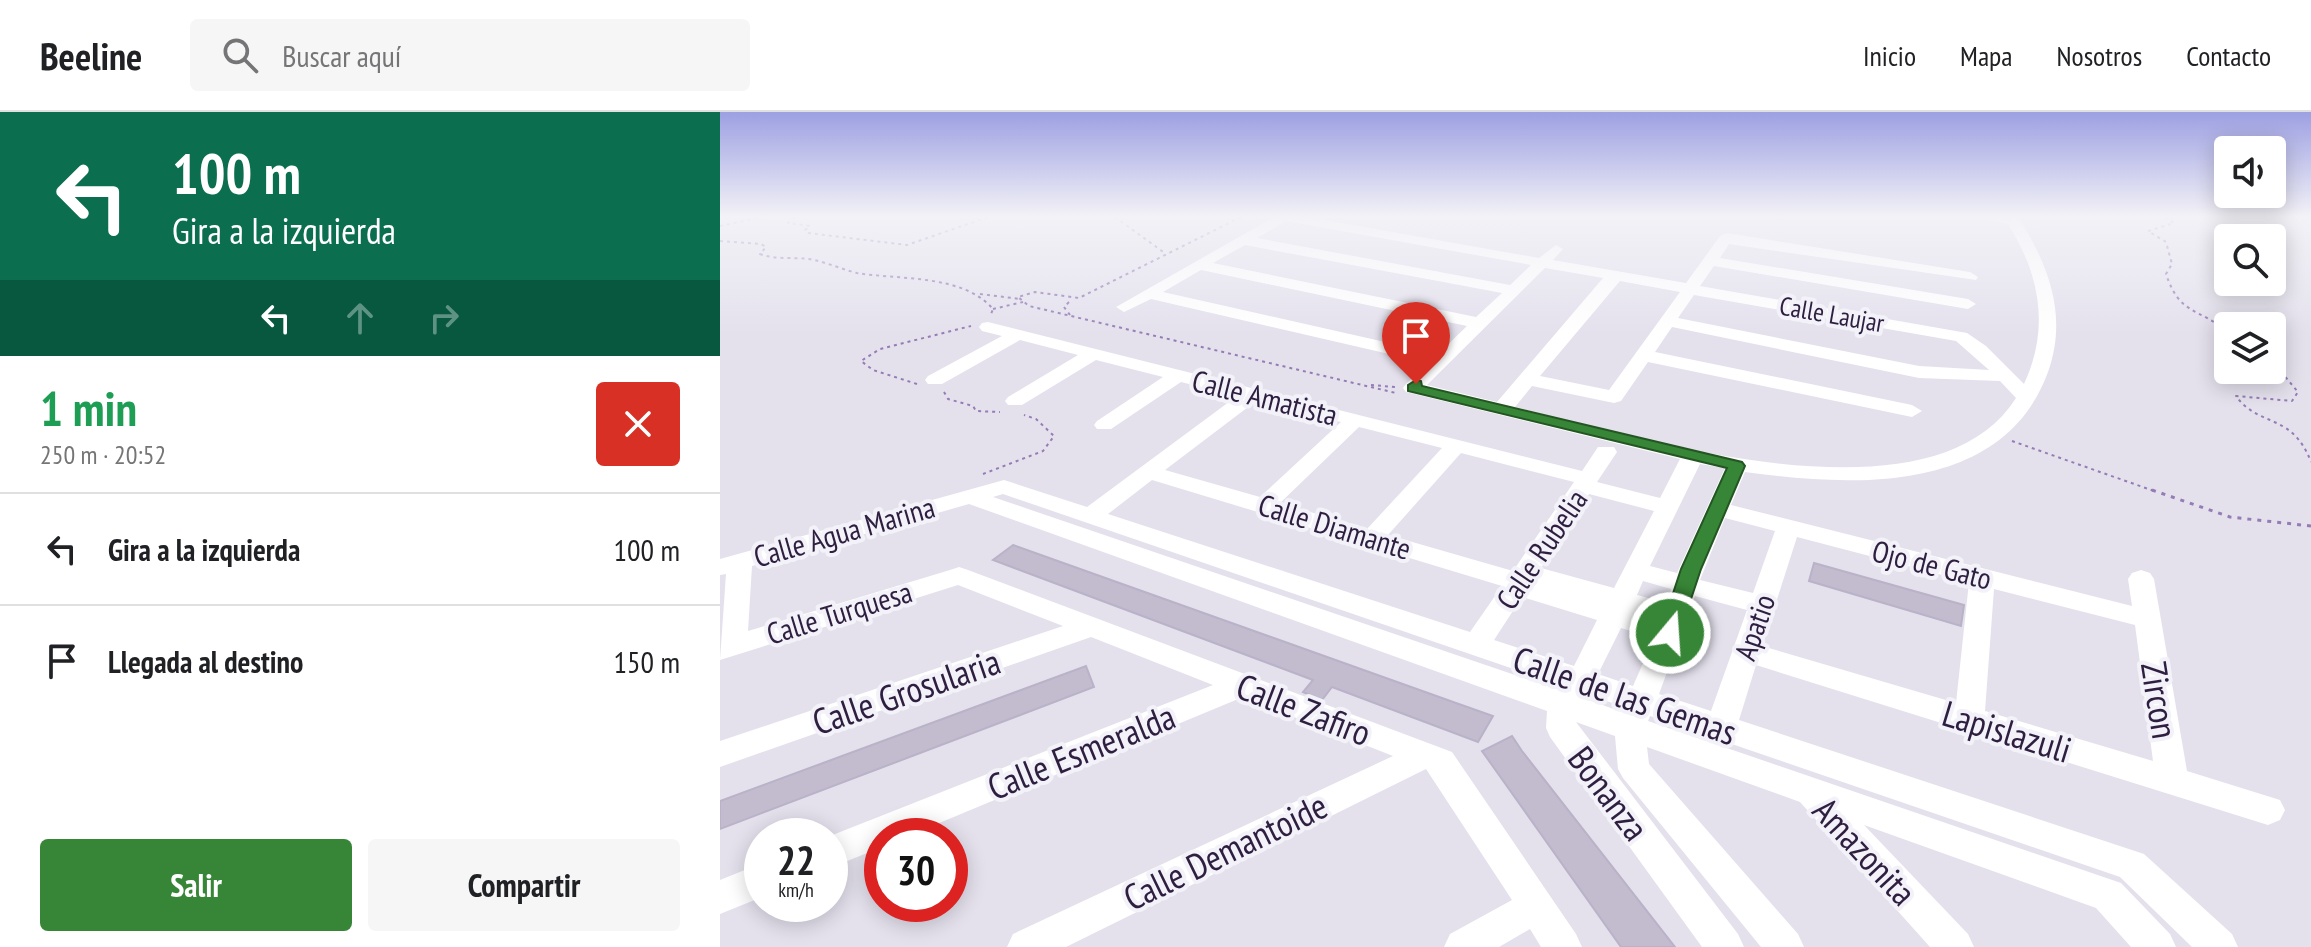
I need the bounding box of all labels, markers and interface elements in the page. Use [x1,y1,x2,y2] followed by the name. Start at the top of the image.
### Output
[190,19,750,91] search box
[40,31,142,80] text: Beeline
[218,33,262,77] icon: search
[282,36,401,75] text: Buscar aquí
[1863,37,1916,74] text: Inicio
[1960,37,2012,74] text: Mapa
[2056,37,2142,74] text: Nosotros
[2186,37,2271,74] text: Contacto
[2214,136,2286,384] map controls
[2214,136,2286,208] button: sound
[172,137,301,209] text: 100 m
[40,144,144,248] icon: left
[172,207,396,254] text: Gira a la izquierda
[2214,224,2286,296] button: search
[1777,289,1887,339] street label: Calle Laujar
[254,296,298,340] icon: left
[338,296,382,340] icon: ahead
[422,296,466,340] icon: right
[1382,302,1450,384] pin
[2214,312,2286,384] button: layers
[1394,314,1438,358] icon: arrive
[1188,360,1342,434] street label: Calle Amatista
[40,377,137,439] text: 1 min
[596,382,680,466] button: close
[40,438,166,471] text: 250 m · 20:52
[1487,482,1595,616] street label: Calle Rubelia
[1254,484,1416,568] street label: Calle Diamante
[749,487,939,575] street label: Calle Agua Marina
[40,527,84,571] icon: left
[108,530,300,569] text: Gira a la izquierda
[614,530,680,569] text: 100 m
[1868,530,1996,598] street label: Ojo de Gato
[762,571,916,653] street label: Calle Turquesa
[1725,589,1783,665] street label: Apatio
[1628,591,1712,675] position arrow
[1507,635,1743,755] street label: Calle de las Gemas
[806,637,1006,745] street label: Calle Grosularia
[40,639,84,683] icon: arrive
[108,642,303,681] text: Llegada al destino
[614,642,680,681] text: 150 m
[2131,658,2189,742] street label: Zircon
[1230,662,1378,756] street label: Calle Zafiro
[1937,689,2077,773] street label: Lapislazuli
[980,692,1182,810] street label: Calle Esmeralda
[1558,737,1660,849] street label: Bonanza
[1116,782,1334,920] street label: Calle Demantoide
[1803,787,1927,915] street label: Amazonita
[864,818,968,922] speed limit sign: 30
[777,834,815,886] text: 22
[40,839,352,931] button: Salir
[368,839,680,931] button: Compartir
[778,877,814,903] text: km/h

